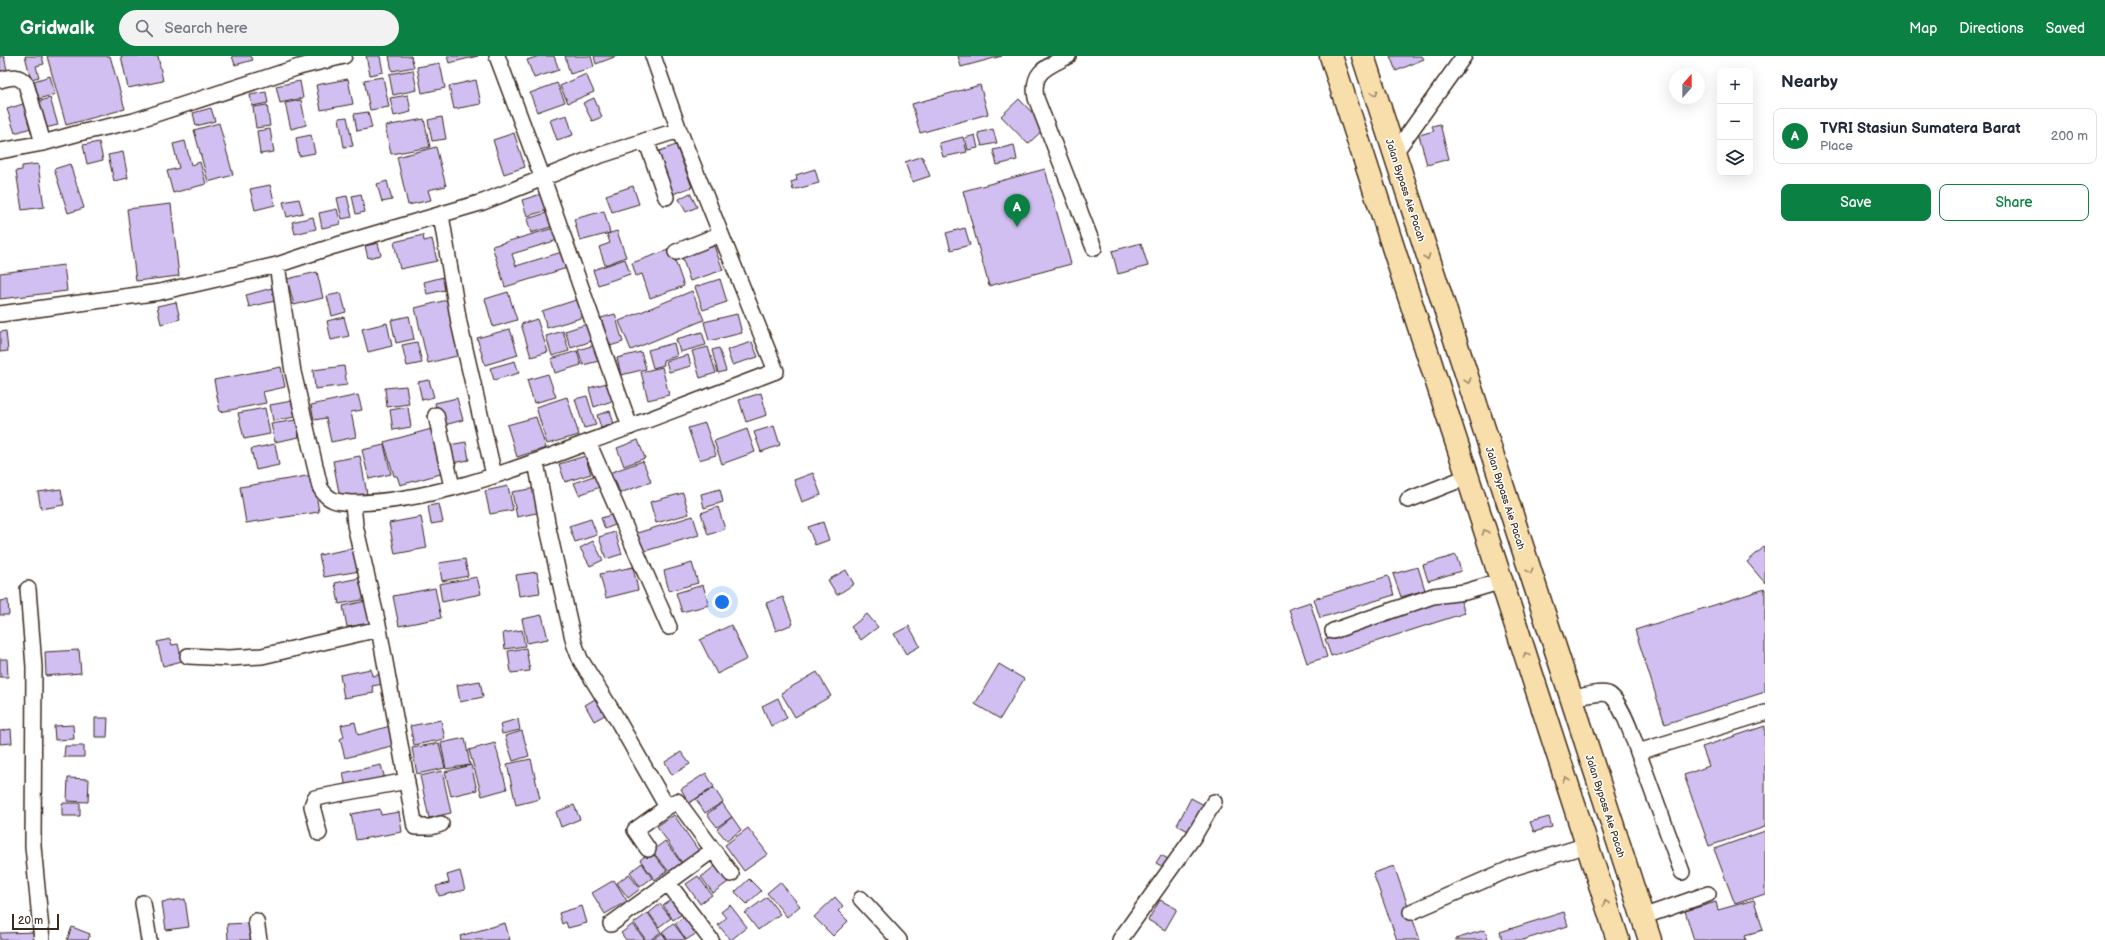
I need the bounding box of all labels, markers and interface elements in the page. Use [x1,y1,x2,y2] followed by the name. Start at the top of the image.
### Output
[119,10,399,46] search box
[20,17,95,40] text: Gridwalk
[133,17,155,39] icon: search
[165,19,248,38] text: Search here
[1909,20,1937,37] text: Map
[1959,20,2024,37] text: Directions
[2046,20,2085,37] text: Saved
[1669,68,1705,104] north arrow
[1717,68,1753,176] map controls
[1717,68,1753,104] button: +
[1781,72,1838,92] text: Nearby
[1370,89,1379,96] one-way arrow
[1717,104,1753,140] button: −
[1820,119,2021,138] text: TVRI Stasiun Sumatera Barat
[1791,128,1799,144] text: A
[2051,128,2088,144] text: 200 m
[1383,137,1427,244] street label: Jalan Bypass Aie Pacah
[1820,138,1853,154] text: Place
[1717,140,1753,176] button: layers
[1781,184,1931,221] button: Save
[1939,184,2089,221] button: Share
[1004,194,1030,227] pin: A
[1423,253,1431,260] one-way arrow
[1463,377,1471,384] one-way arrow
[1483,445,1527,552] street label: Jalan Bypass Aie Pacah
[1481,529,1490,536] one-way arrow
[1525,567,1533,574] one-way arrow
[712,592,732,612] your location
[1522,652,1531,659] one-way arrow
[1583,753,1627,860] street label: Jalan Bypass Aie Pacah
[1562,776,1571,783] one-way arrow
[1602,900,1611,907] one-way arrow
[12,912,59,931] scale bar
[18,914,43,927] text: 20 m

